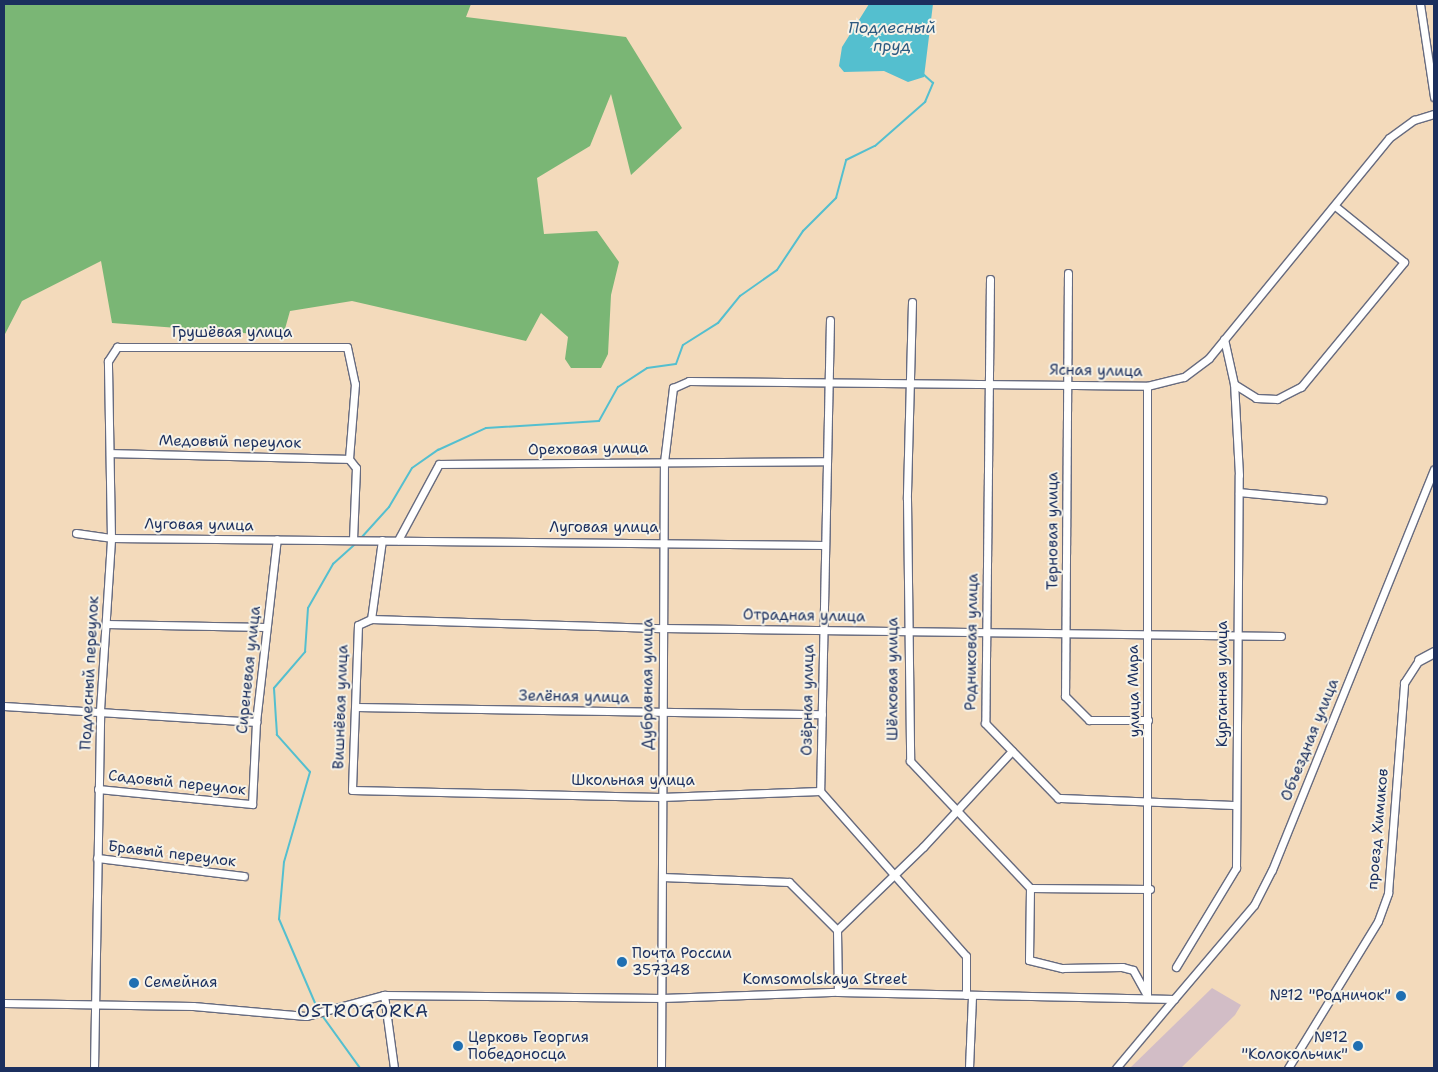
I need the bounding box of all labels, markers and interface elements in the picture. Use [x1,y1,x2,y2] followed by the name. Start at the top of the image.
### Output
[848,18,936,56] water label: Подлесный пруд
[172,324,292,342] street label: Грушёвая улица
[1049,361,1143,381] street label: Ясная улица
[159,432,301,452] street label: Медовый переулок
[528,439,648,459] street label: Ореховая улица
[1044,472,1062,590] street label: Терновая улица
[144,515,254,535] street label: Луговая улица
[549,519,659,537] street label: Луговая улица
[962,573,982,711] street label: Родниковая улица
[77,596,103,750] street label: Подлесный переулок
[233,605,265,735] street label: Сиреневая улица
[743,606,865,626] street label: Отрадная улица
[884,617,902,741] street label: Шёлковая улица
[639,618,657,750] street label: Дубравная улица
[1214,621,1232,747] street label: Курганная улица
[330,644,352,770] street label: Вишнёвая улица
[798,644,818,756] street label: Озёрная улица
[1124,645,1144,737] street label: улица Мира
[1277,676,1343,804] street label: Объездная улица
[518,687,630,707] street label: Зелёная улица
[107,767,247,799] street label: Садовый переулок
[1364,768,1392,890] street label: проезд Химиков
[571,772,695,790] street label: Школьная улица
[107,837,237,871] street label: Бравый переулок
[632,944,732,979] place label: Почта России 357348
[616,956,628,968] marker: Почта России 357348
[742,971,908,989] street label: Komsomolskaya Street
[144,974,217,992] place label: Семейная
[128,977,140,989] marker: Семейная
[1269,987,1391,1005] place label: №12 "Родничок"
[1395,990,1407,1002] marker: №12 "Родничок"
[296,1000,430,1022] district label: OSTROGORKA
[468,1028,589,1063] place label: Церковь Георгия Победоносца
[1242,1028,1348,1063] place label: №12 "Колокольчик"
[452,1040,464,1052] marker: Церковь Георгия Победоносца
[1352,1040,1364,1052] marker: №12 "Колокольчик"

